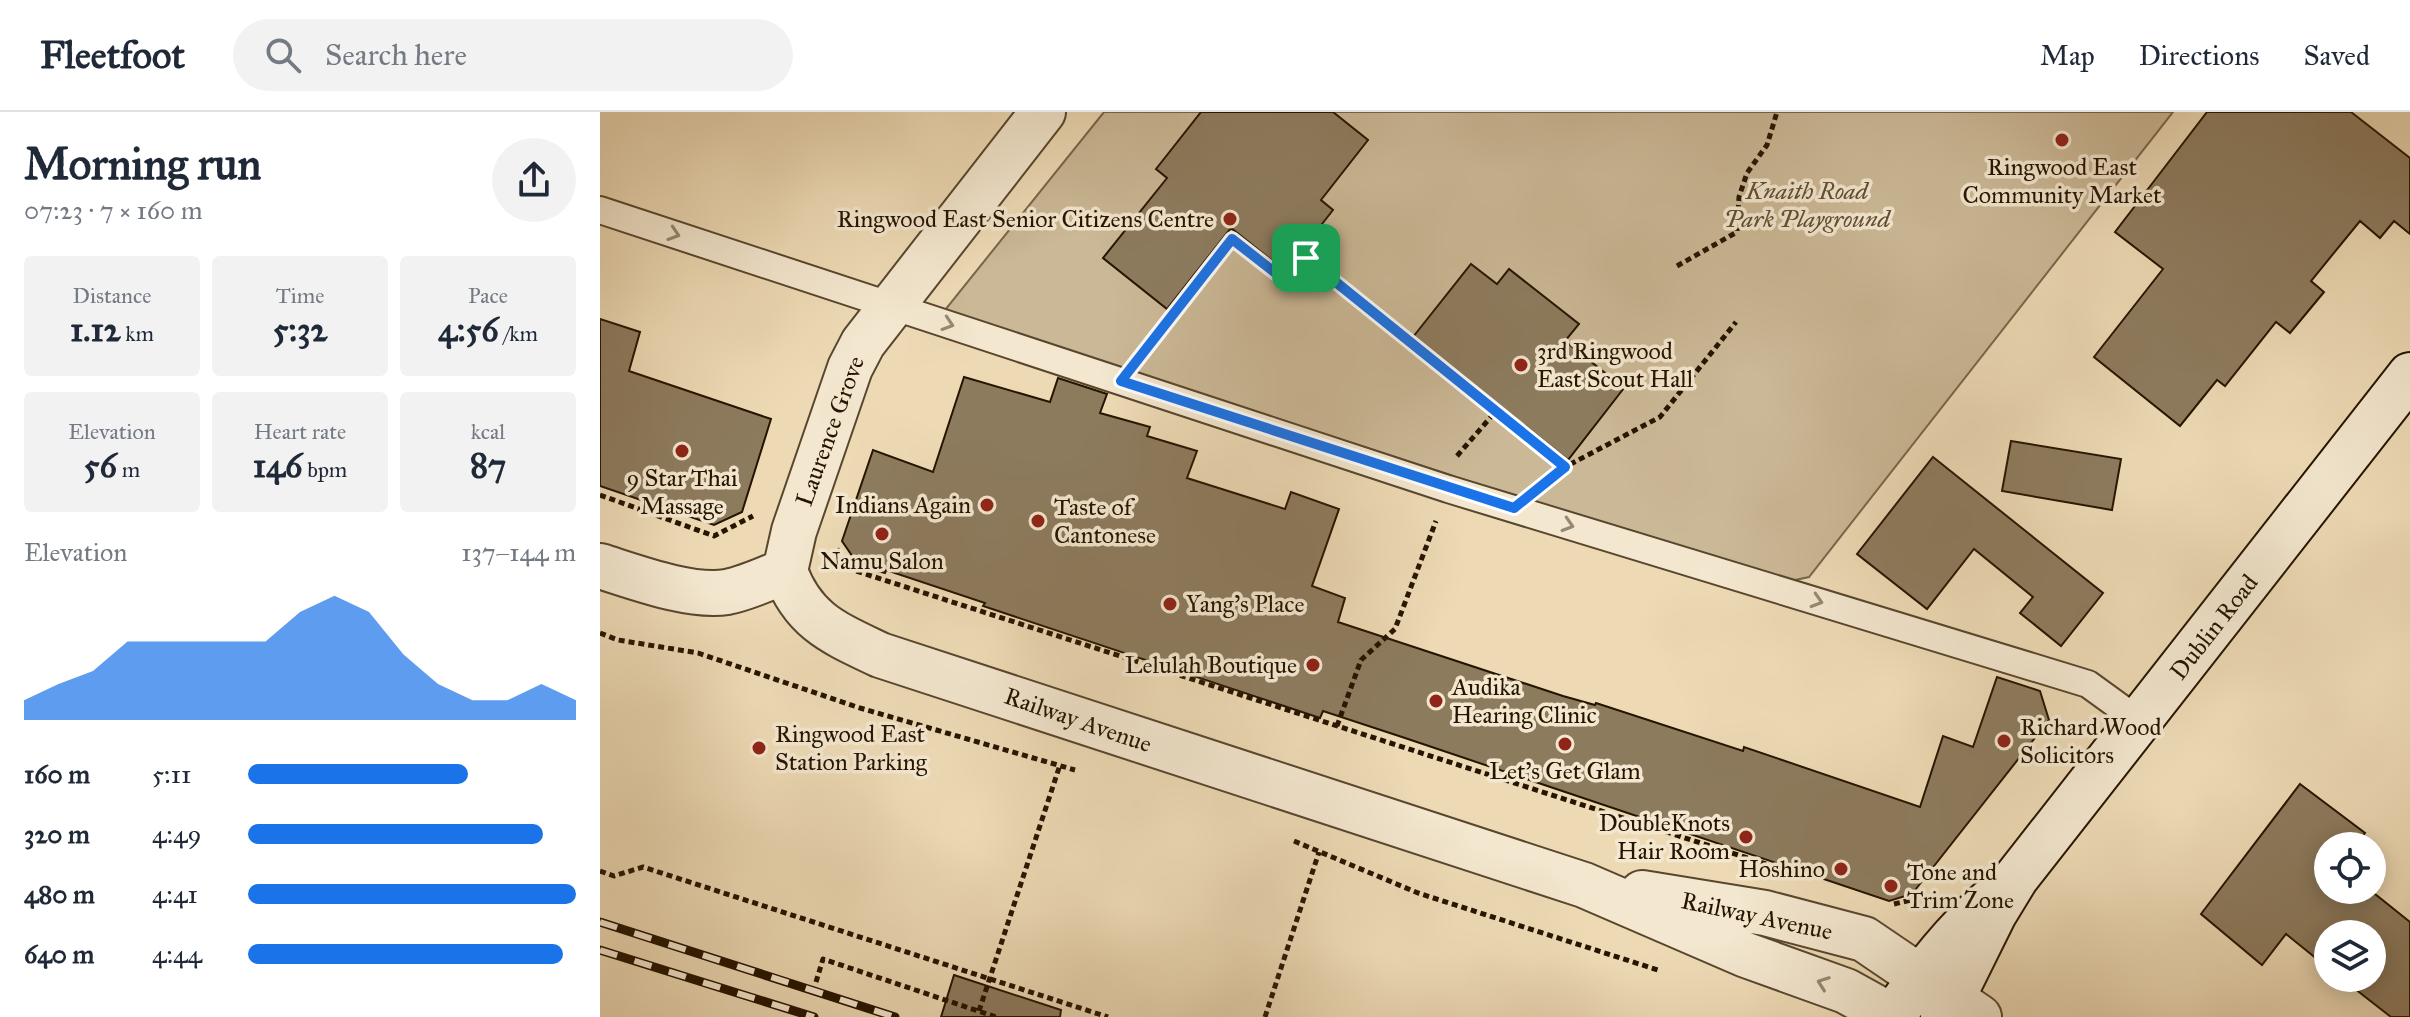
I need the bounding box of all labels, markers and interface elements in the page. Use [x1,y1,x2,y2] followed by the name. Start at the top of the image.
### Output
[233,19,793,91] search box
[40,32,185,78] text: Fleetfoot
[261,33,305,77] icon: search
[325,37,467,73] text: Search here
[2040,38,2095,73] text: Map
[2139,38,2260,73] text: Directions
[2304,38,2370,73] text: Saved
[2053,131,2071,149] marker: Ringwood East Community Market
[24,137,261,191] text: Morning run
[492,138,576,222] button: share
[1962,152,2162,210] place label: Ringwood East Community Market
[1724,176,1891,234] park label: Knaith Road Park Playground
[24,194,203,226] text: 07:23 · 7 × 160 m
[837,204,1214,234] place label: Ringwood East Senior Citizens Centre
[1221,210,1239,228] marker: Ringwood East Senior Citizens Centre
[1272,224,1340,292] pin
[667,225,680,241] one-way arrow
[1284,236,1328,280] icon: arrive
[73,282,151,309] text: Distance
[276,282,324,309] text: Time
[468,282,508,309] text: Pace
[70,309,121,350] text: 1.12
[273,309,327,350] text: 5:32
[438,309,499,350] text: 4:56
[940,315,954,331] one-way arrow
[121,320,154,347] text: km
[499,320,538,347] text: /km
[1537,336,1694,394] place label: 3rd Ringwood East Scout Hall
[789,352,871,510] street label: Laurence Grove
[1512,356,1530,374] marker: 3rd Ringwood East Scout Hall
[68,418,156,445] text: Elevation
[254,418,346,445] text: Heart rate
[471,418,505,445] text: kcal
[673,442,691,460] marker: 9 Star Thai Massage
[84,445,117,486] text: 56
[253,445,302,486] text: 146
[470,445,506,486] text: 87
[117,456,140,483] text: m
[302,456,347,483] text: bpm
[626,463,738,521] place label: 9 Star Thai Massage
[835,490,971,520] place label: Indians Again
[1054,492,1156,550] place label: Taste of Cantonese
[978,496,996,514] marker: Indians Again
[1029,512,1047,530] marker: Taste of Cantonese
[1561,516,1574,532] one-way arrow
[873,525,891,543] marker: Namu Salon
[24,536,127,568] text: Elevation
[461,536,576,568] text: 137–144 m
[820,546,944,576] place label: Namu Salon
[2163,568,2265,686] street label: Dublin Road
[1186,589,1304,619] place label: Yang's Place
[1809,592,1823,608] one-way arrow
[1161,595,1179,613] marker: Yang's Place
[1125,650,1297,680] place label: Lelulah Boutique
[1304,656,1322,674] marker: Lelulah Boutique
[1451,672,1597,730] place label: Audika Hearing Clinic
[1000,681,1156,759] street label: Railway Avenue
[1427,692,1445,710] marker: Audika Hearing Clinic
[2020,712,2162,770] place label: Richard Wood Solicitors
[775,719,928,777] place label: Ringwood East Station Parking
[1995,732,2013,750] marker: Richard Wood Solicitors
[1556,735,1574,753] marker: Let's Get Glam
[750,739,768,757] marker: Ringwood East Station Parking
[1489,756,1641,786] place label: Let's Get Glam
[24,758,90,790] text: 160 m
[152,758,191,790] text: 5:11
[1599,808,1730,866] place label: DoubleKnots Hair Room
[24,818,90,850] text: 320 m
[152,818,202,850] text: 4:49
[1737,828,1755,846] marker: DoubleKnots Hair Room
[2314,832,2386,992] map controls
[2314,832,2386,904] button: locate
[1738,854,1825,884] place label: Hoshino
[1907,857,2014,915] place label: Tone and Trim Zone
[1832,860,1850,878] marker: Hoshino
[1882,877,1900,895] marker: Tone and Trim Zone
[24,878,95,910] text: 480 m
[152,878,198,910] text: 4:41
[1679,885,1835,947] street label: Railway Avenue
[2314,920,2386,992] button: layers
[24,938,94,970] text: 640 m
[152,938,202,970] text: 4:44
[1817,976,1831,992] one-way arrow

